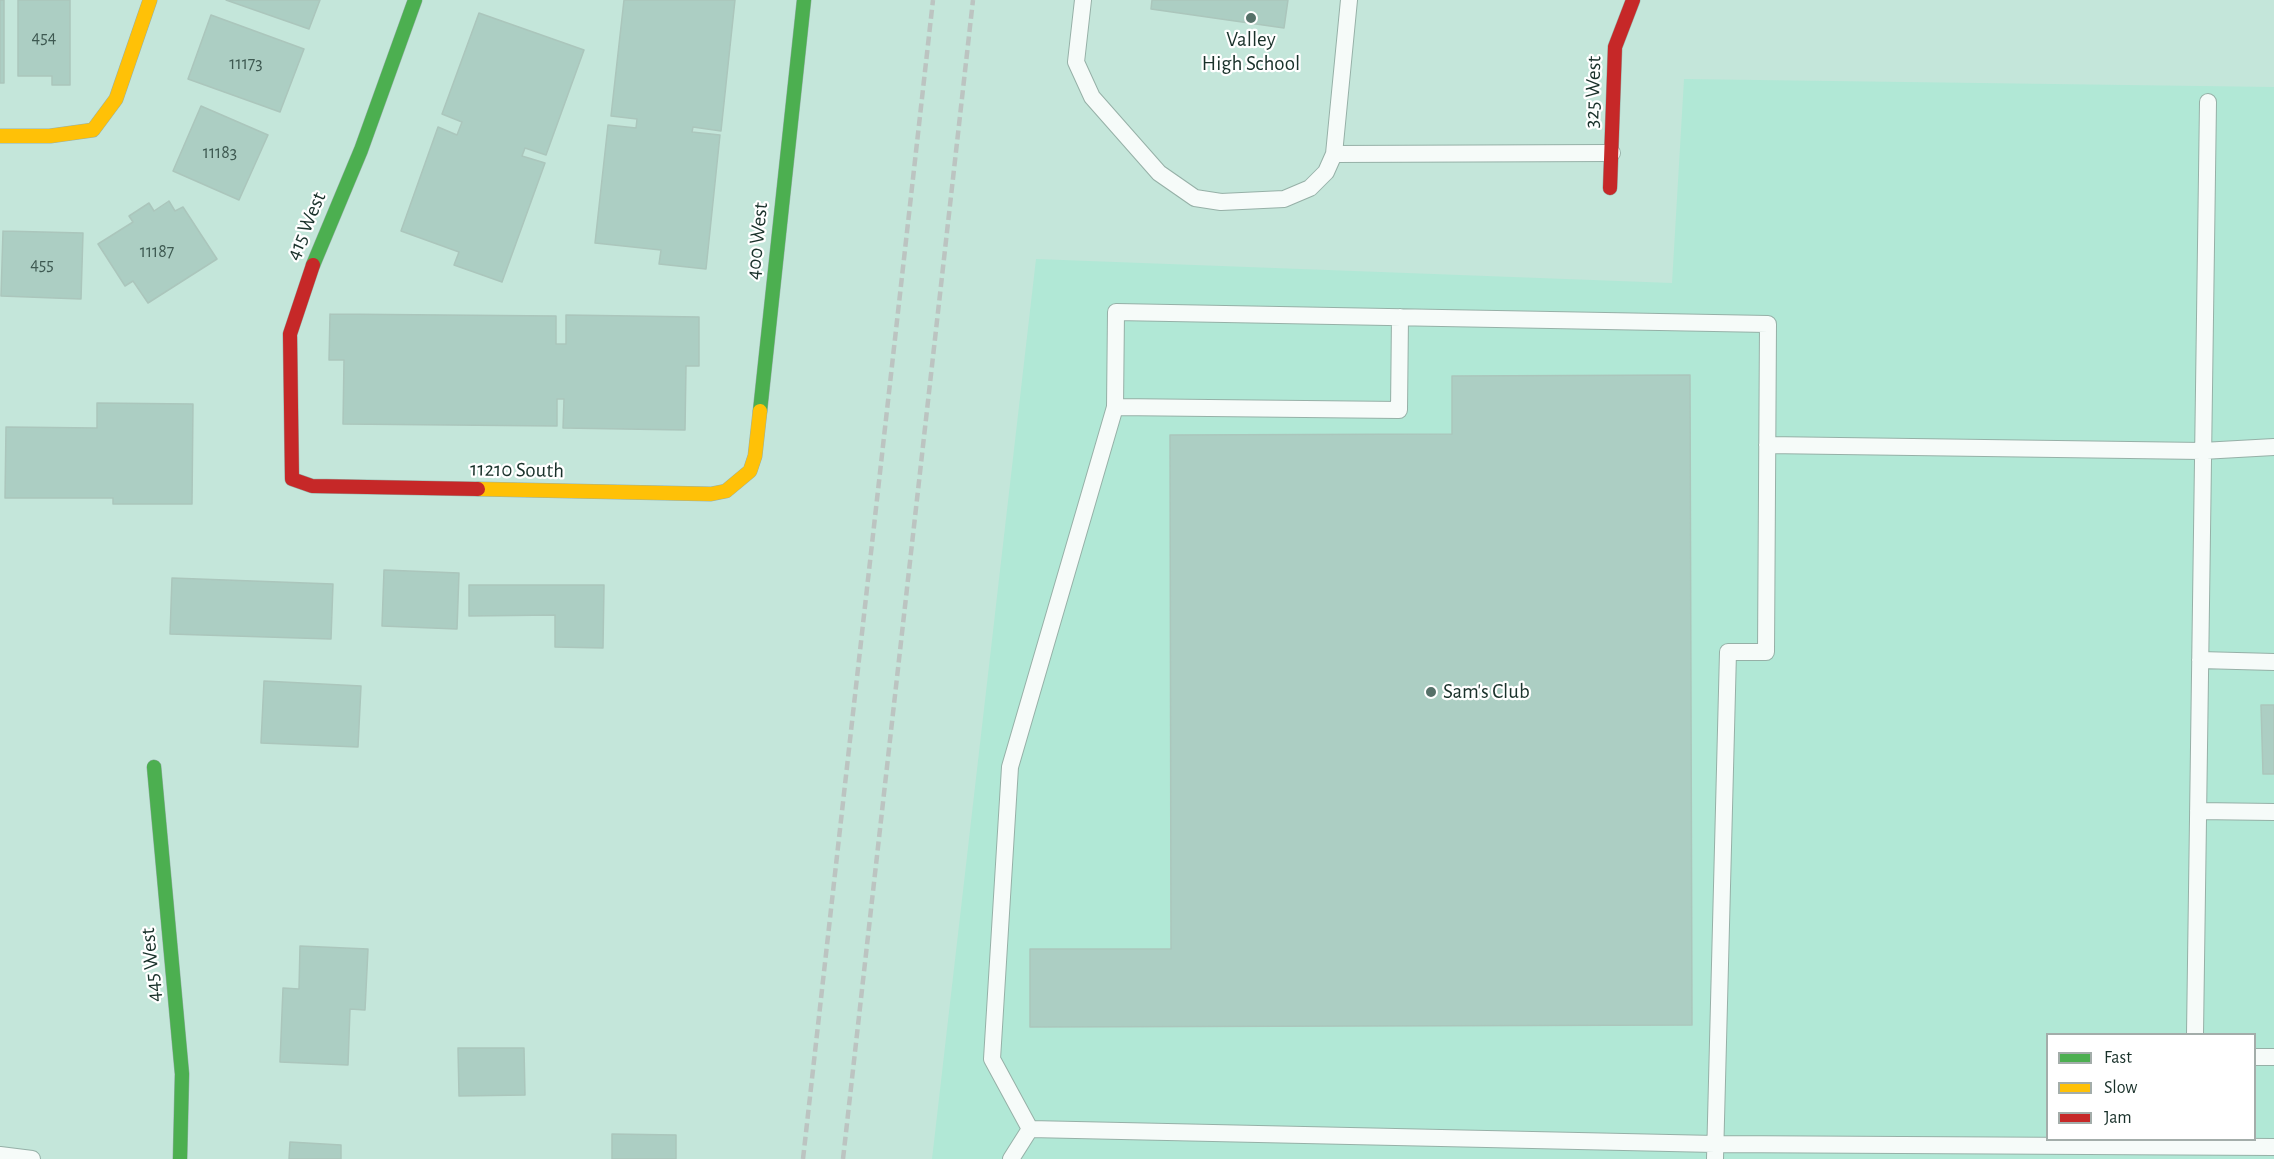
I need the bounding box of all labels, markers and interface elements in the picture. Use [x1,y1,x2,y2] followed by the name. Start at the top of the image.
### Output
[1244,11,1258,25] marker: Valley High School
[32,27,56,49] house number: 454
[1202,27,1300,77] place label: Valley High School
[229,53,263,75] house number: 11173
[1579,55,1607,129] street label: 325 West
[203,142,237,164] house number: 11183
[280,188,332,264] street label: 415 West
[740,201,774,281] street label: 400 West
[140,241,174,263] house number: 11187
[30,254,54,276] house number: 455
[470,457,564,483] street label: 11210 South
[1443,679,1530,705] place label: Sam's Club
[1424,685,1438,699] marker: Sam's Club
[135,927,167,1003] street label: 445 West
[2046,1033,2256,1141] legend
[2104,1049,2132,1067] text: Fast
[2104,1079,2137,1097] text: Slow
[2104,1109,2132,1127] text: Jam

